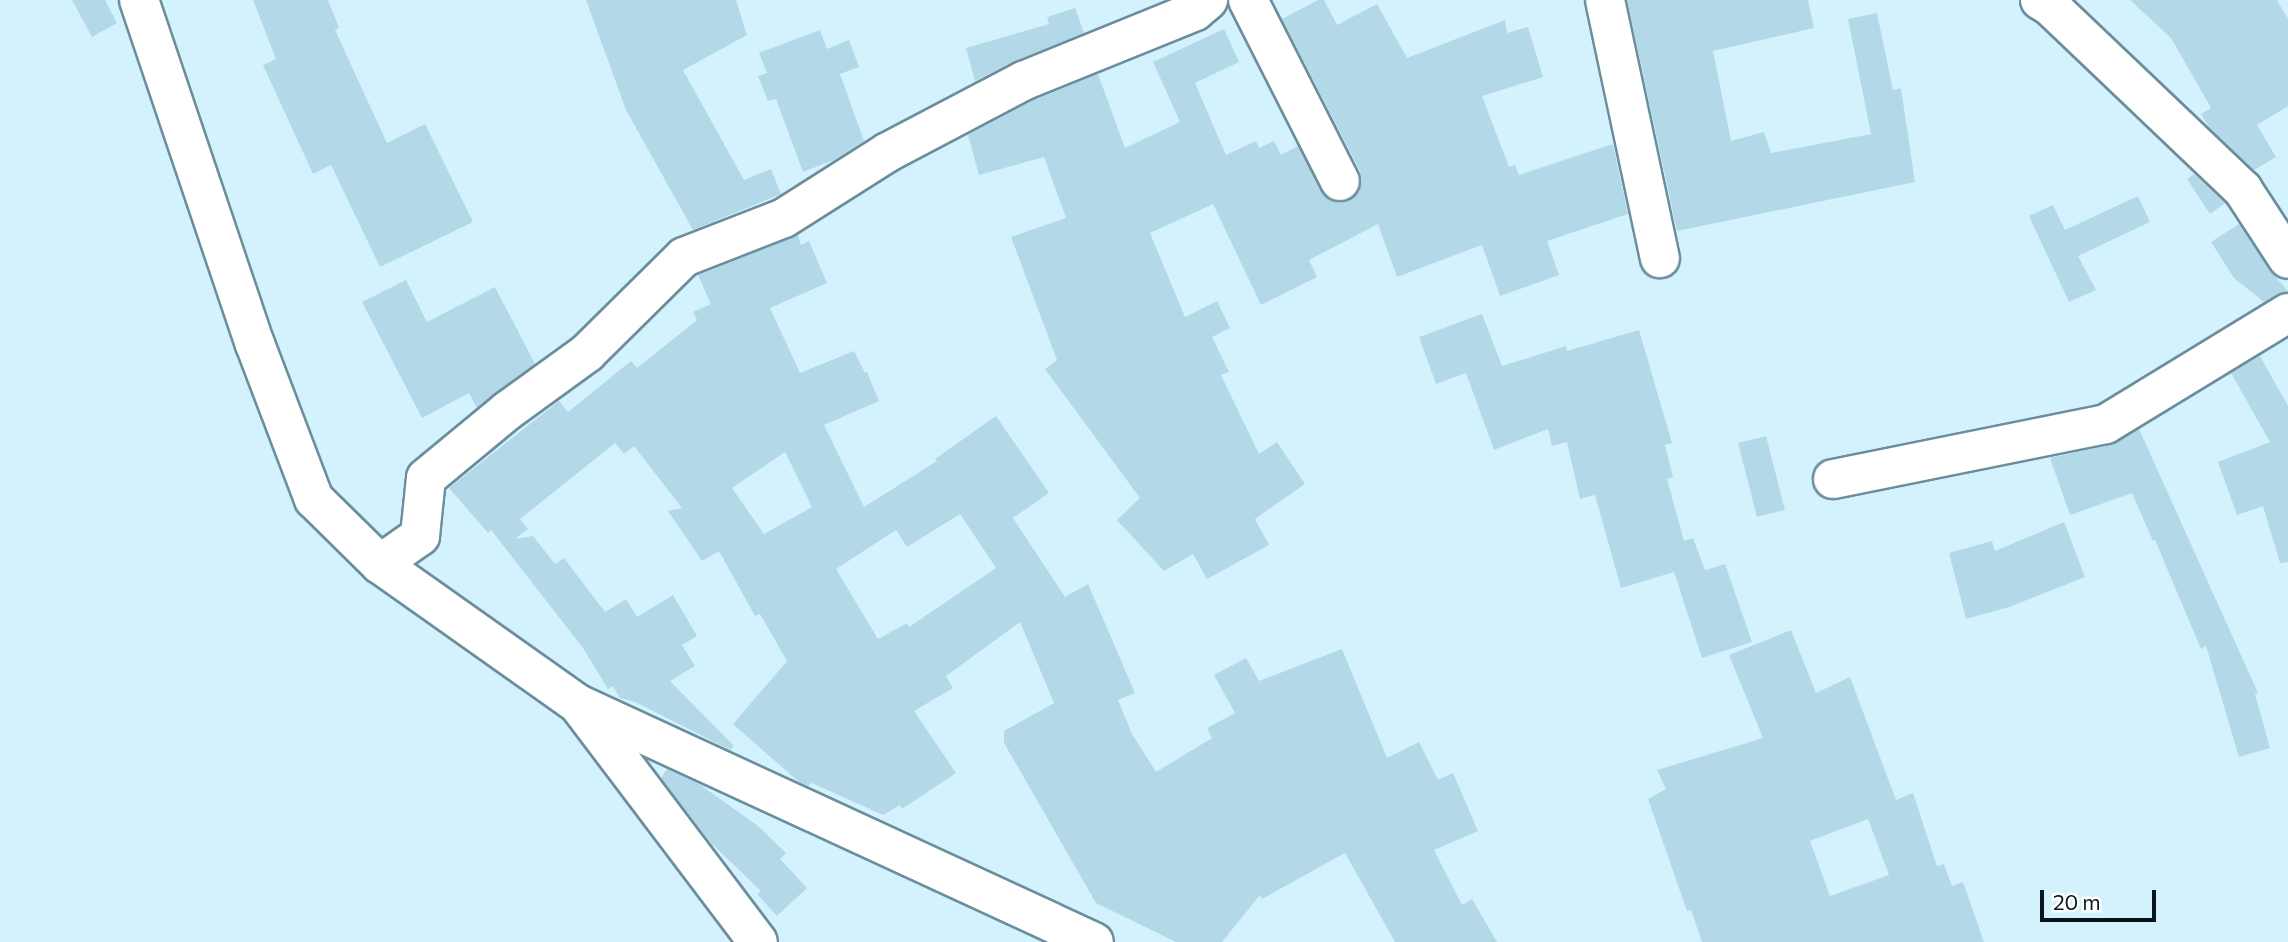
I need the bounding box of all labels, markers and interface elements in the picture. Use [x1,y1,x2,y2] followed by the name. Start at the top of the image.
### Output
[2043,876,2158,920] scale bar
[2053,889,2101,914] text: 20 m

